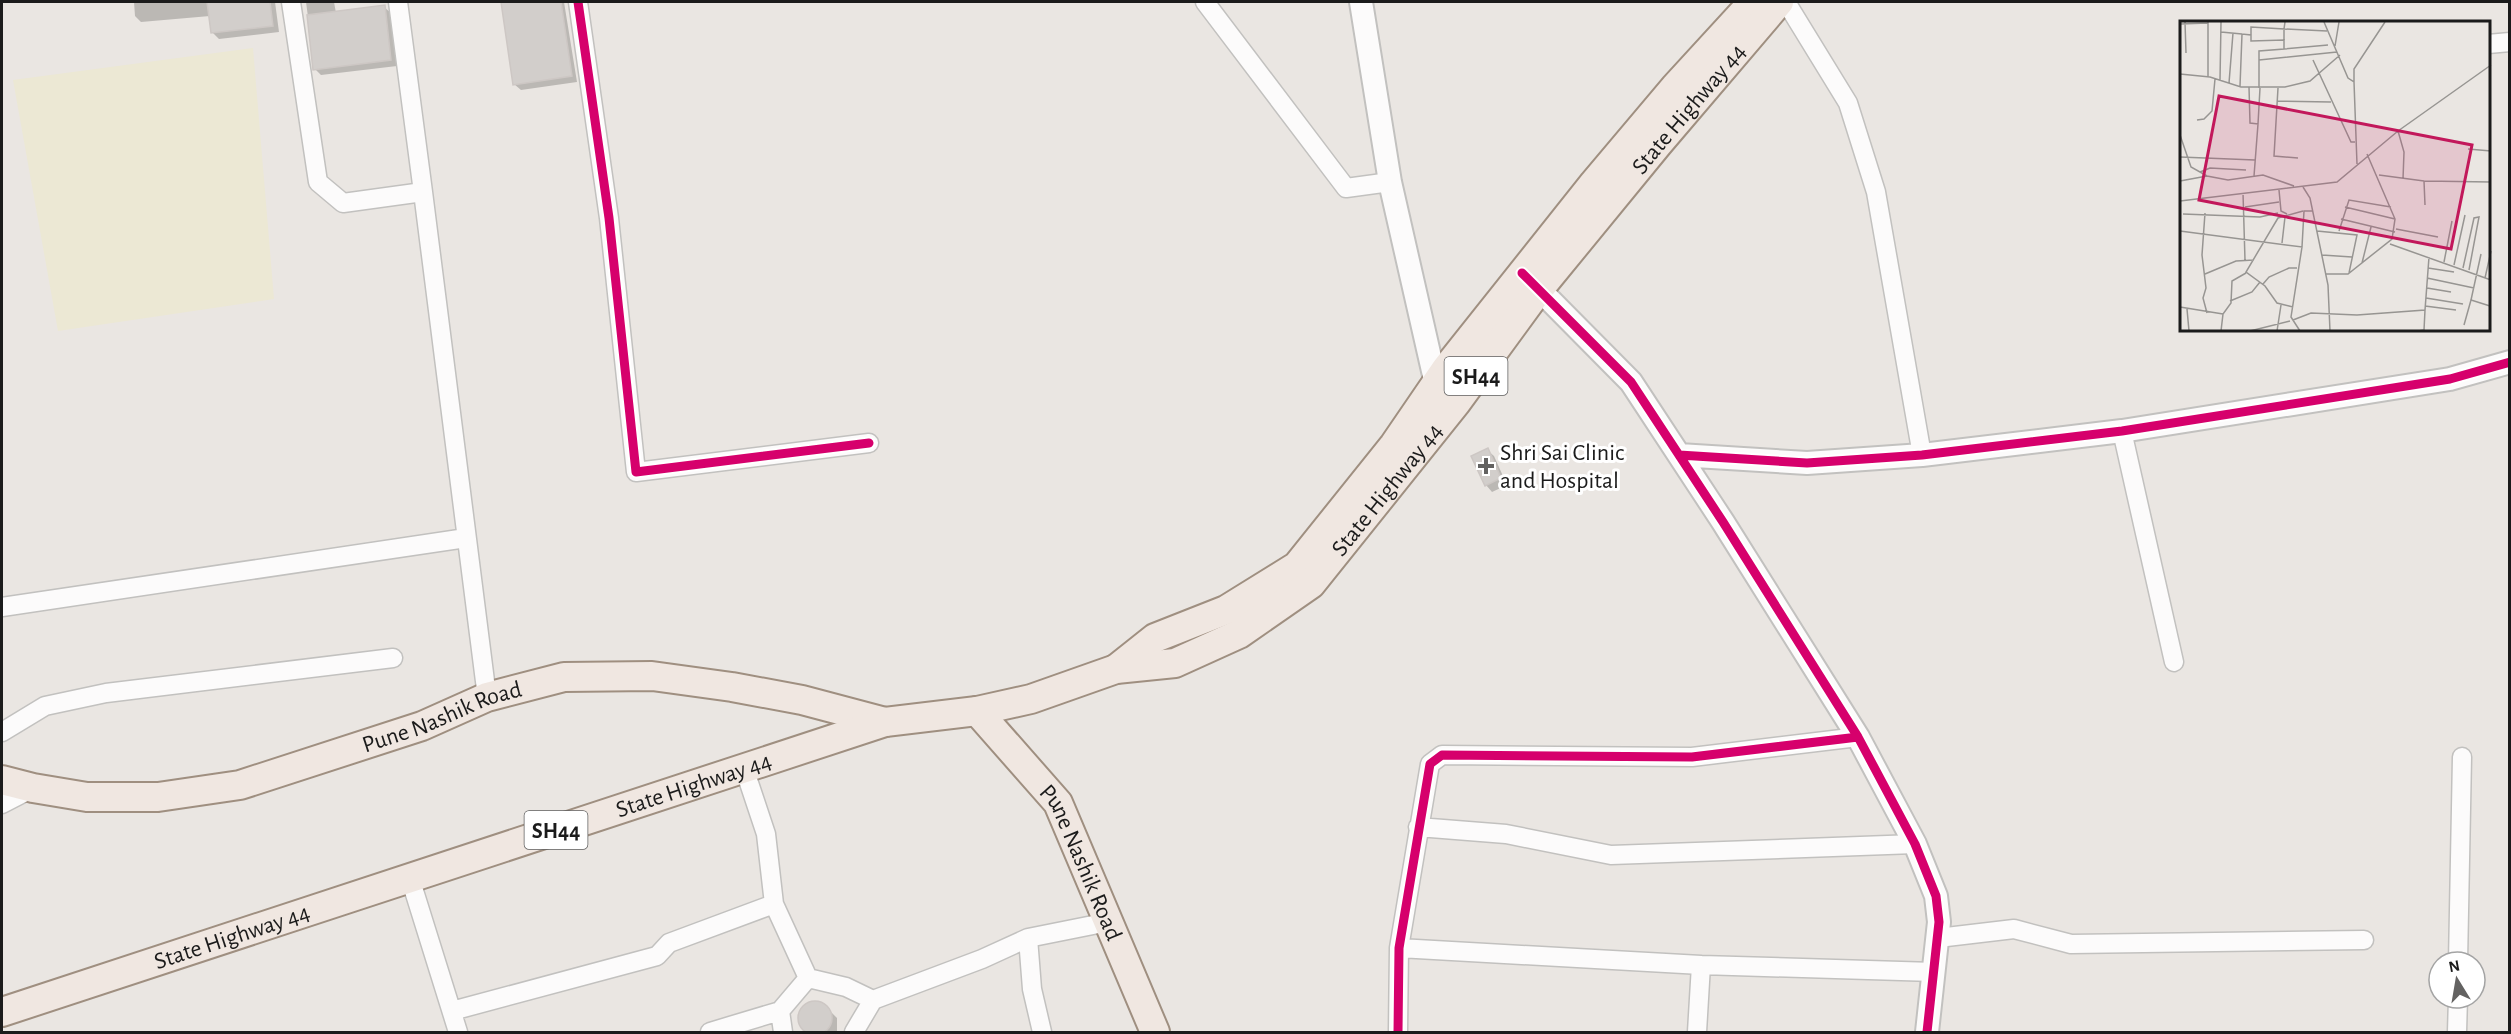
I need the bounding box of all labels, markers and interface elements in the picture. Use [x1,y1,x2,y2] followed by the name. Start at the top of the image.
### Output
[2180,21,2490,332] inset map
[1628,40,1751,179] street label: State Highway 44
[1444,357,1508,395] road number: SH44
[1327,419,1448,561] street label: State Highway 44
[1500,441,1624,493] place label: Shri Sai Clinic and Hospital
[1477,457,1495,475] marker: Shri Sai Clinic and Hospital
[359,678,524,758] street label: Pune Nashik Road
[613,749,775,823] street label: State Highway 44
[1034,780,1126,944] street label: Pune Nashik Road
[524,811,588,849] road number: SH44
[151,901,313,974] street label: State Highway 44
[2427,950,2487,1010] north arrow
[2447,957,2461,975] text: N

